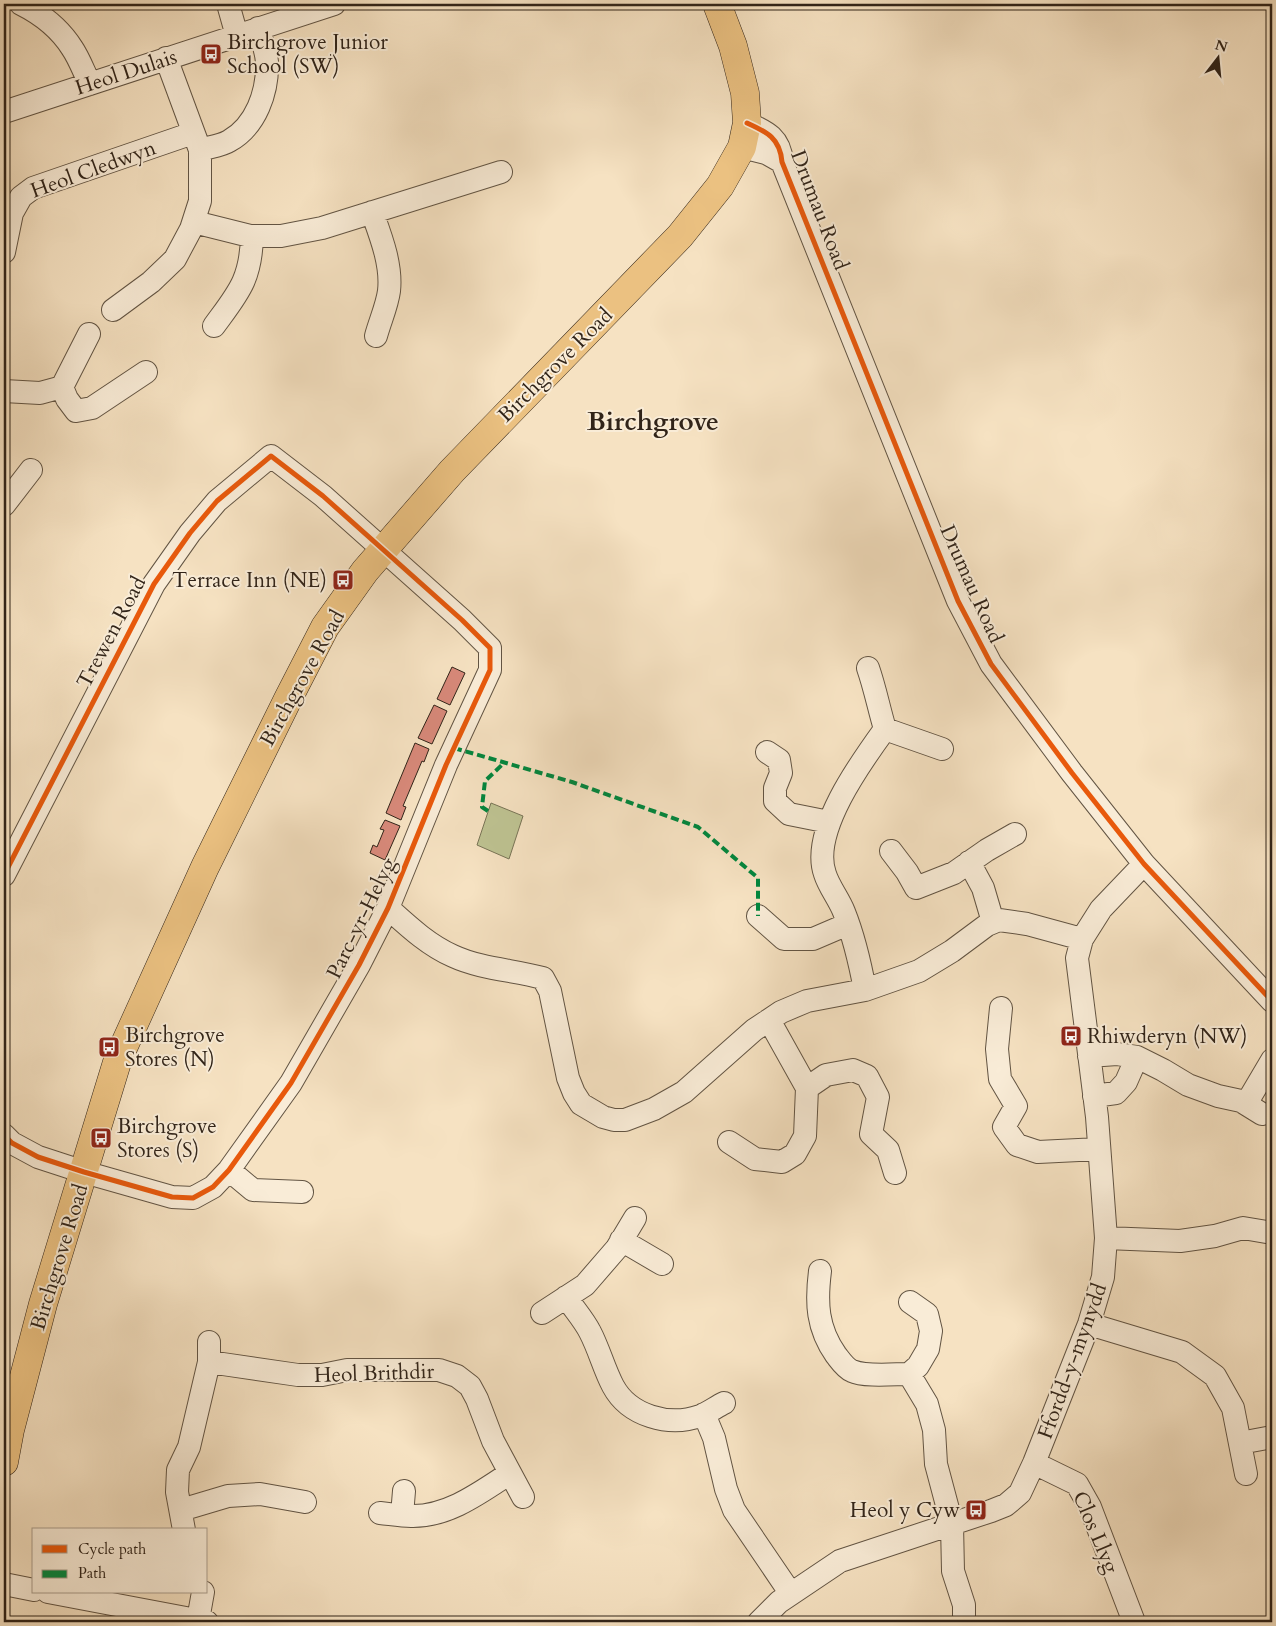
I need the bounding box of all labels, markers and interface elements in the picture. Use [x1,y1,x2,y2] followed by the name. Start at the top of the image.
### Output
[227,28,388,81] place label: Birchgrove Junior School (SW)
[1194,32,1244,82] north arrow
[1213,35,1230,57] text: N
[72,42,181,103] street label: Heol Dulais
[199,42,223,66] bus stop icon: Birchgrove Junior School (SW)
[26,133,160,206] street label: Heol Cledwyn
[783,146,856,274] street label: Drumau Road
[491,301,619,429] street label: Birchgrove Road
[587,404,719,439] district label: Birchgrove
[933,521,1010,648] street label: Drumau Road
[172,566,327,595] place label: Terrace Inn (NE)
[331,568,355,592] bus stop icon: Terrace Inn (NE)
[70,571,153,693] street label: Trewen Road
[253,605,352,752] street label: Birchgrove Road
[320,853,403,984] street label: Parc-yr-Helyg
[125,1021,225,1074] place label: Birchgrove Stores (N)
[1087,1022,1247,1051] place label: Rhiwderyn (NW)
[1059,1024,1083,1048] bus stop icon: Rhiwderyn (NW)
[97,1035,121,1059] bus stop icon: Birchgrove Stores (N)
[117,1112,217,1165] place label: Birchgrove Stores (S)
[89,1126,113,1150] bus stop icon: Birchgrove Stores (S)
[23,1180,96,1334] street label: Birchgrove Road
[1031,1279,1114,1443] street label: Ffordd-y-mynydd
[313,1357,435,1390] street label: Heol Brithdir
[1065,1487,1126,1578] street label: Clos Llyg
[850,1496,960,1525] place label: Heol y Cyw
[964,1498,988,1522] bus stop icon: Heol y Cyw
[32,1528,208,1594] legend
[78,1539,147,1559] text: Cycle path
[78,1563,107,1583] text: Path

